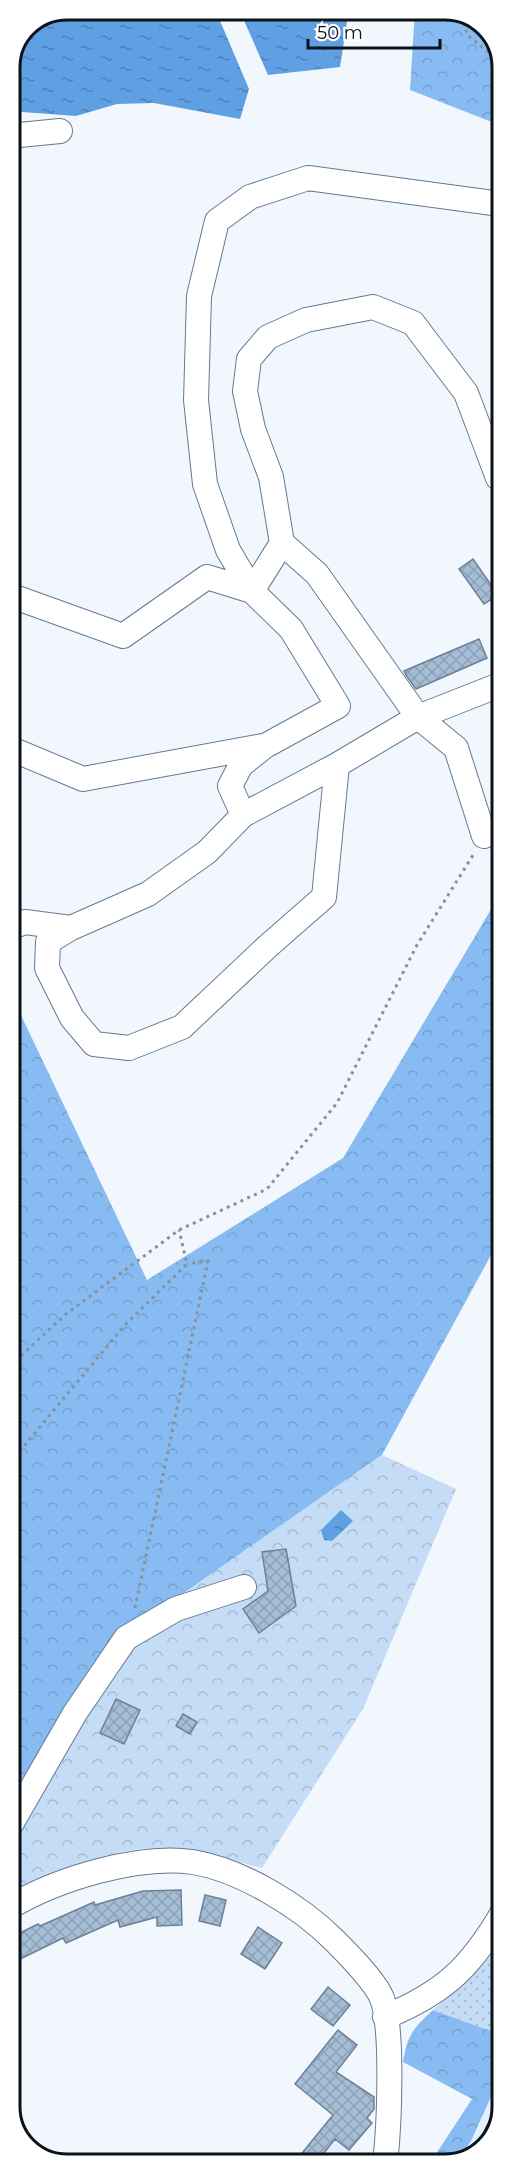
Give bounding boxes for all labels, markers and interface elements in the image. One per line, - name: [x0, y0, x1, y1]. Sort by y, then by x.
- scale bar: [308, 12, 440, 50]
- text: 50 m: [317, 22, 363, 44]

